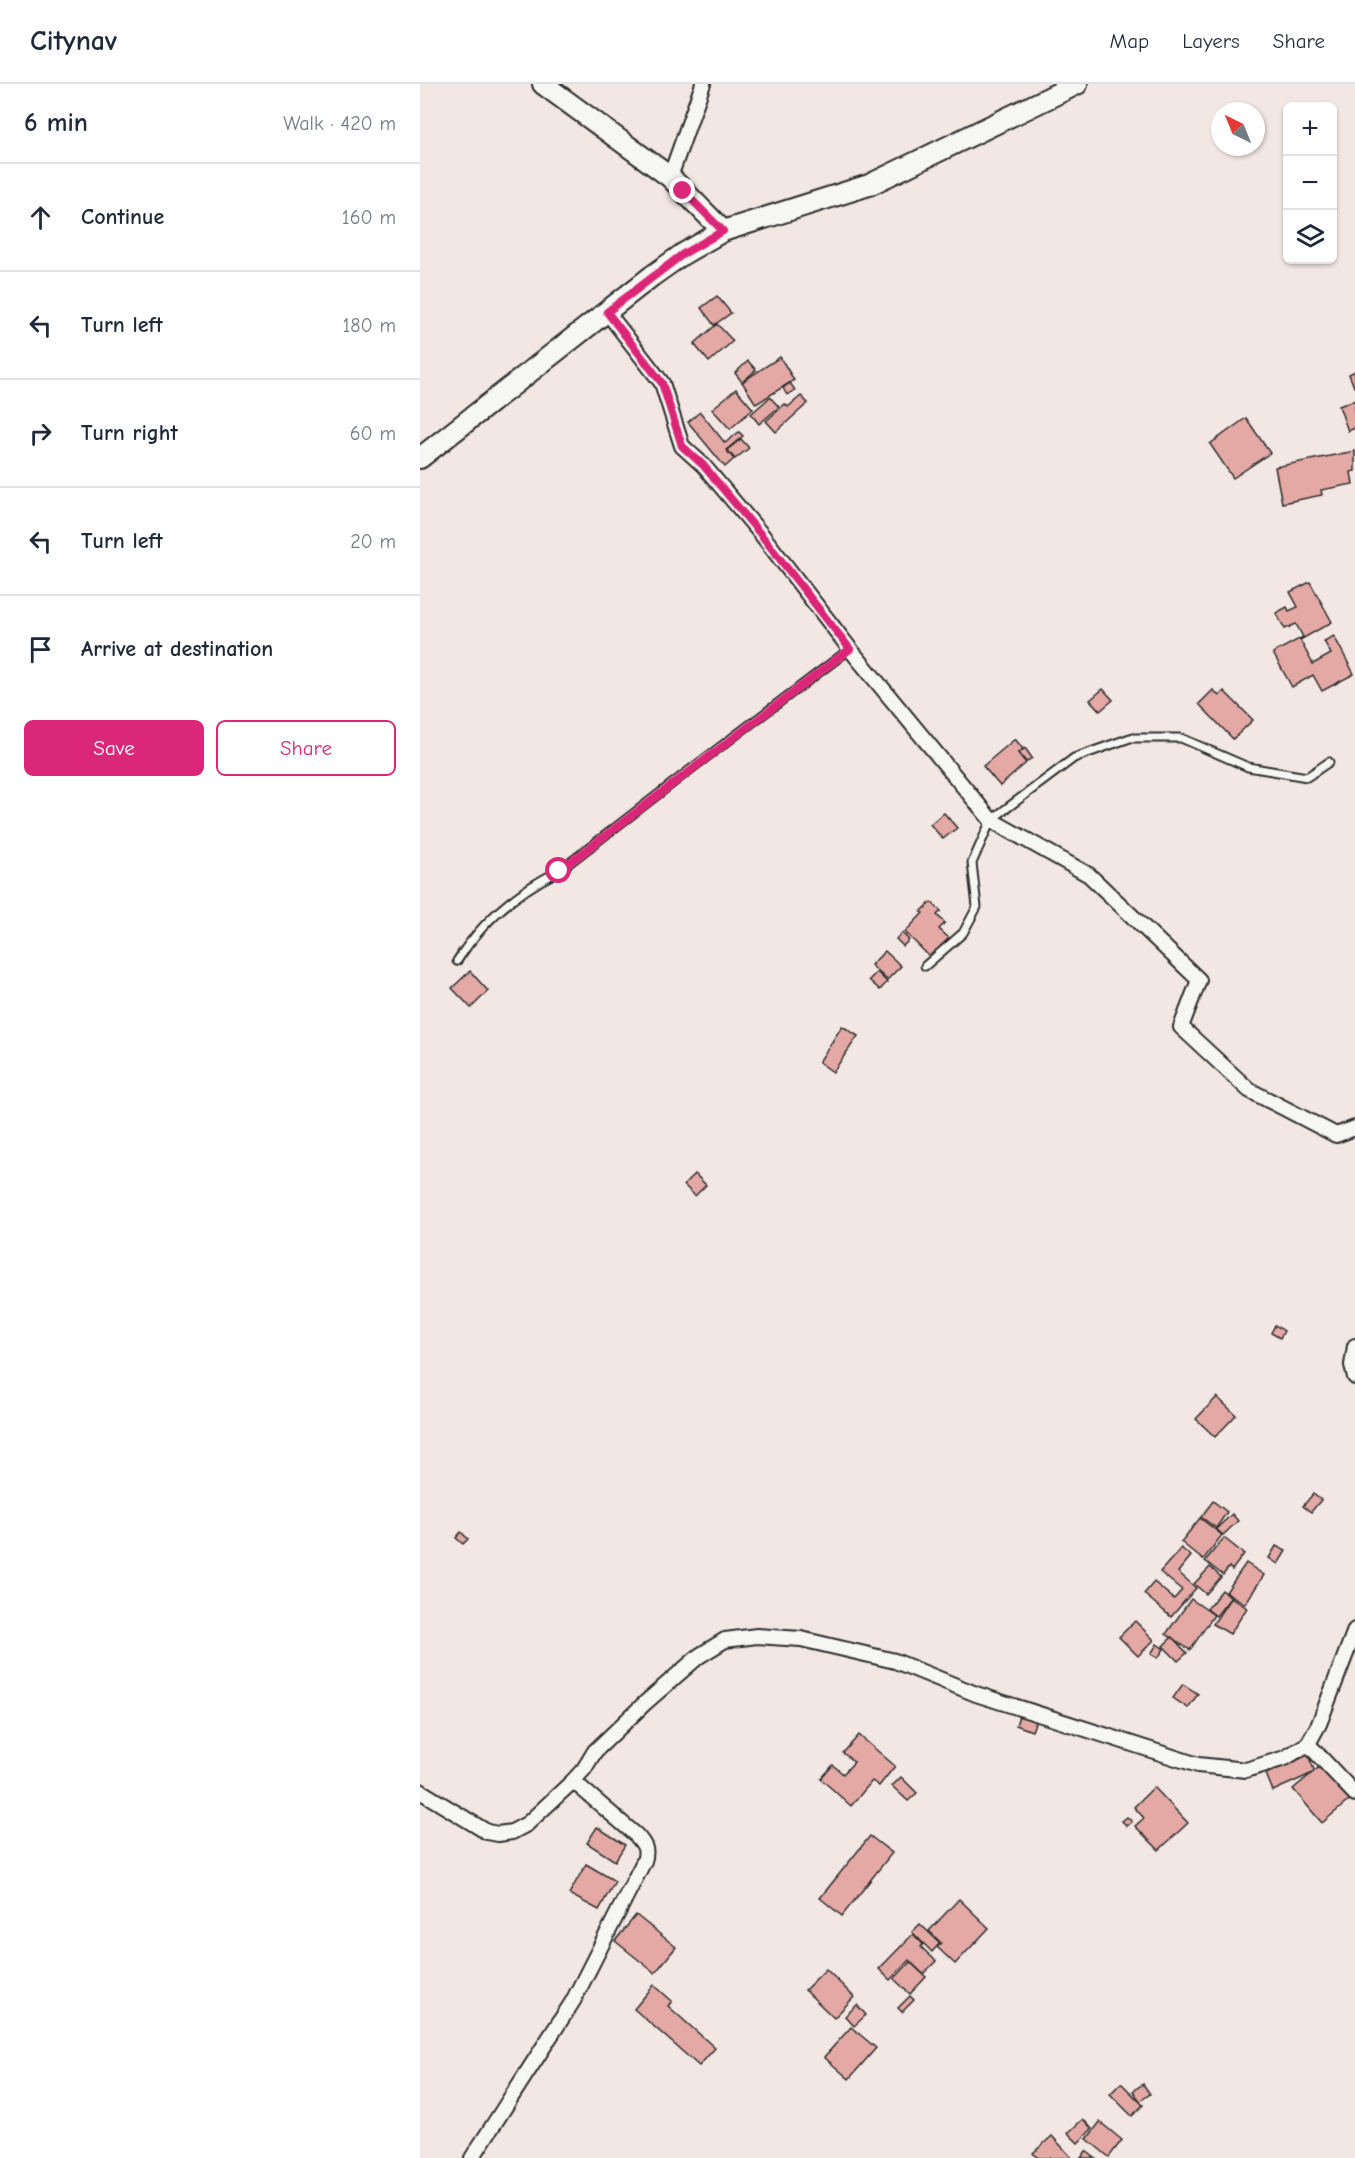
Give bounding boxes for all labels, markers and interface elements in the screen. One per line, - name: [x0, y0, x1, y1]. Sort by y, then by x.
- text: Citynav: [30, 25, 117, 57]
- text: Map: [1110, 29, 1149, 53]
- text: Layers: [1182, 29, 1240, 53]
- text: Share: [1273, 29, 1325, 53]
- north arrow: [1211, 102, 1265, 156]
- map controls: [1283, 102, 1337, 264]
- button: +: [1283, 102, 1337, 156]
- text: 6 min: [24, 108, 88, 138]
- text: Walk · 420 m: [283, 112, 396, 135]
- button: −: [1283, 156, 1337, 210]
- route end: [669, 177, 695, 203]
- icon: ahead: [24, 201, 57, 234]
- text: Continue: [81, 204, 164, 230]
- text: 160 m: [342, 206, 396, 229]
- button: layers: [1283, 210, 1337, 264]
- icon: left: [24, 309, 57, 342]
- text: Turn left: [81, 312, 163, 338]
- text: 180 m: [342, 314, 396, 337]
- icon: right: [24, 417, 57, 450]
- text: Turn right: [81, 420, 178, 446]
- text: 60 m: [350, 422, 396, 445]
- icon: left: [24, 525, 57, 558]
- text: Turn left: [81, 528, 163, 554]
- text: 20 m: [350, 530, 396, 553]
- icon: arrive: [24, 633, 57, 666]
- text: Arrive at destination: [81, 636, 273, 662]
- button: Save: [24, 720, 204, 776]
- button: Share: [216, 720, 396, 776]
- route start: [545, 857, 571, 883]

